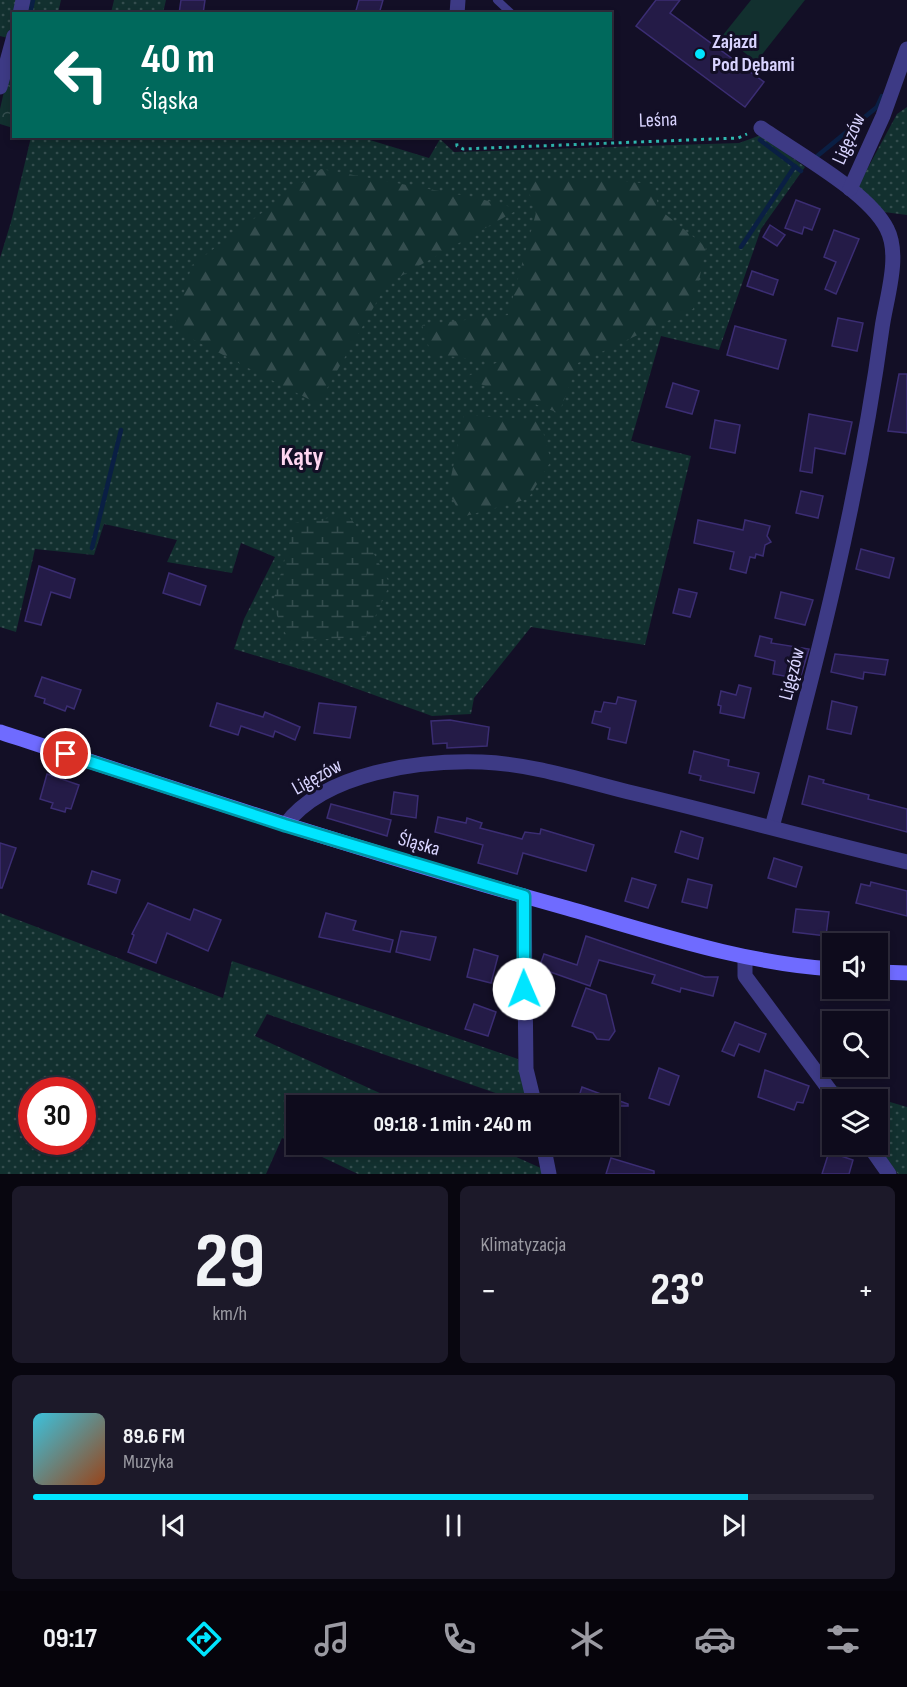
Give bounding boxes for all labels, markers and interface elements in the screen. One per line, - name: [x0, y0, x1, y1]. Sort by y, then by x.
- place label: Zajazd Pod Dębami: [712, 30, 795, 77]
- text: 40 m: [141, 34, 215, 85]
- icon: left: [42, 36, 120, 114]
- marker: Zajazd Pod Dębami: [693, 47, 707, 61]
- text: Śląska: [141, 85, 198, 117]
- street label: Leśna: [638, 107, 678, 133]
- street label: Ligęzów: [827, 110, 871, 168]
- district label: Kąty: [281, 442, 324, 473]
- street label: Ligęzów: [774, 645, 810, 703]
- pin: [40, 728, 91, 779]
- icon: arrive: [49, 737, 82, 770]
- street label: Ligęzów: [288, 754, 346, 800]
- street label: Śląska: [395, 827, 443, 861]
- map controls: [822, 933, 888, 1155]
- button: sound: [822, 933, 888, 999]
- position arrow: [492, 957, 556, 1021]
- button: search: [822, 1011, 888, 1077]
- speed limit sign: 30: [18, 1077, 96, 1155]
- button: layers: [822, 1089, 888, 1155]
- text: 09:18 · 1 min · 240 m: [373, 1111, 532, 1138]
- text: 29: [194, 1216, 265, 1309]
- text: Klimatyzacja: [481, 1233, 566, 1257]
- text: 23°: [650, 1263, 704, 1318]
- text: −: [481, 1271, 497, 1311]
- text: +: [858, 1271, 874, 1311]
- text: km/h: [212, 1302, 247, 1326]
- text: 89.6 FM: [123, 1423, 185, 1450]
- text: Muzyka: [123, 1450, 174, 1474]
- icon: previous: [157, 1509, 190, 1542]
- icon: pause: [437, 1509, 470, 1542]
- icon: next: [717, 1509, 750, 1542]
- icon: directions: [183, 1618, 225, 1660]
- icon: music: [311, 1618, 353, 1660]
- icon: phone: [438, 1618, 480, 1660]
- icon: climate: [566, 1618, 608, 1660]
- icon: car: [694, 1618, 736, 1660]
- icon: filters: [822, 1618, 864, 1660]
- text: 09:17: [43, 1623, 97, 1655]

